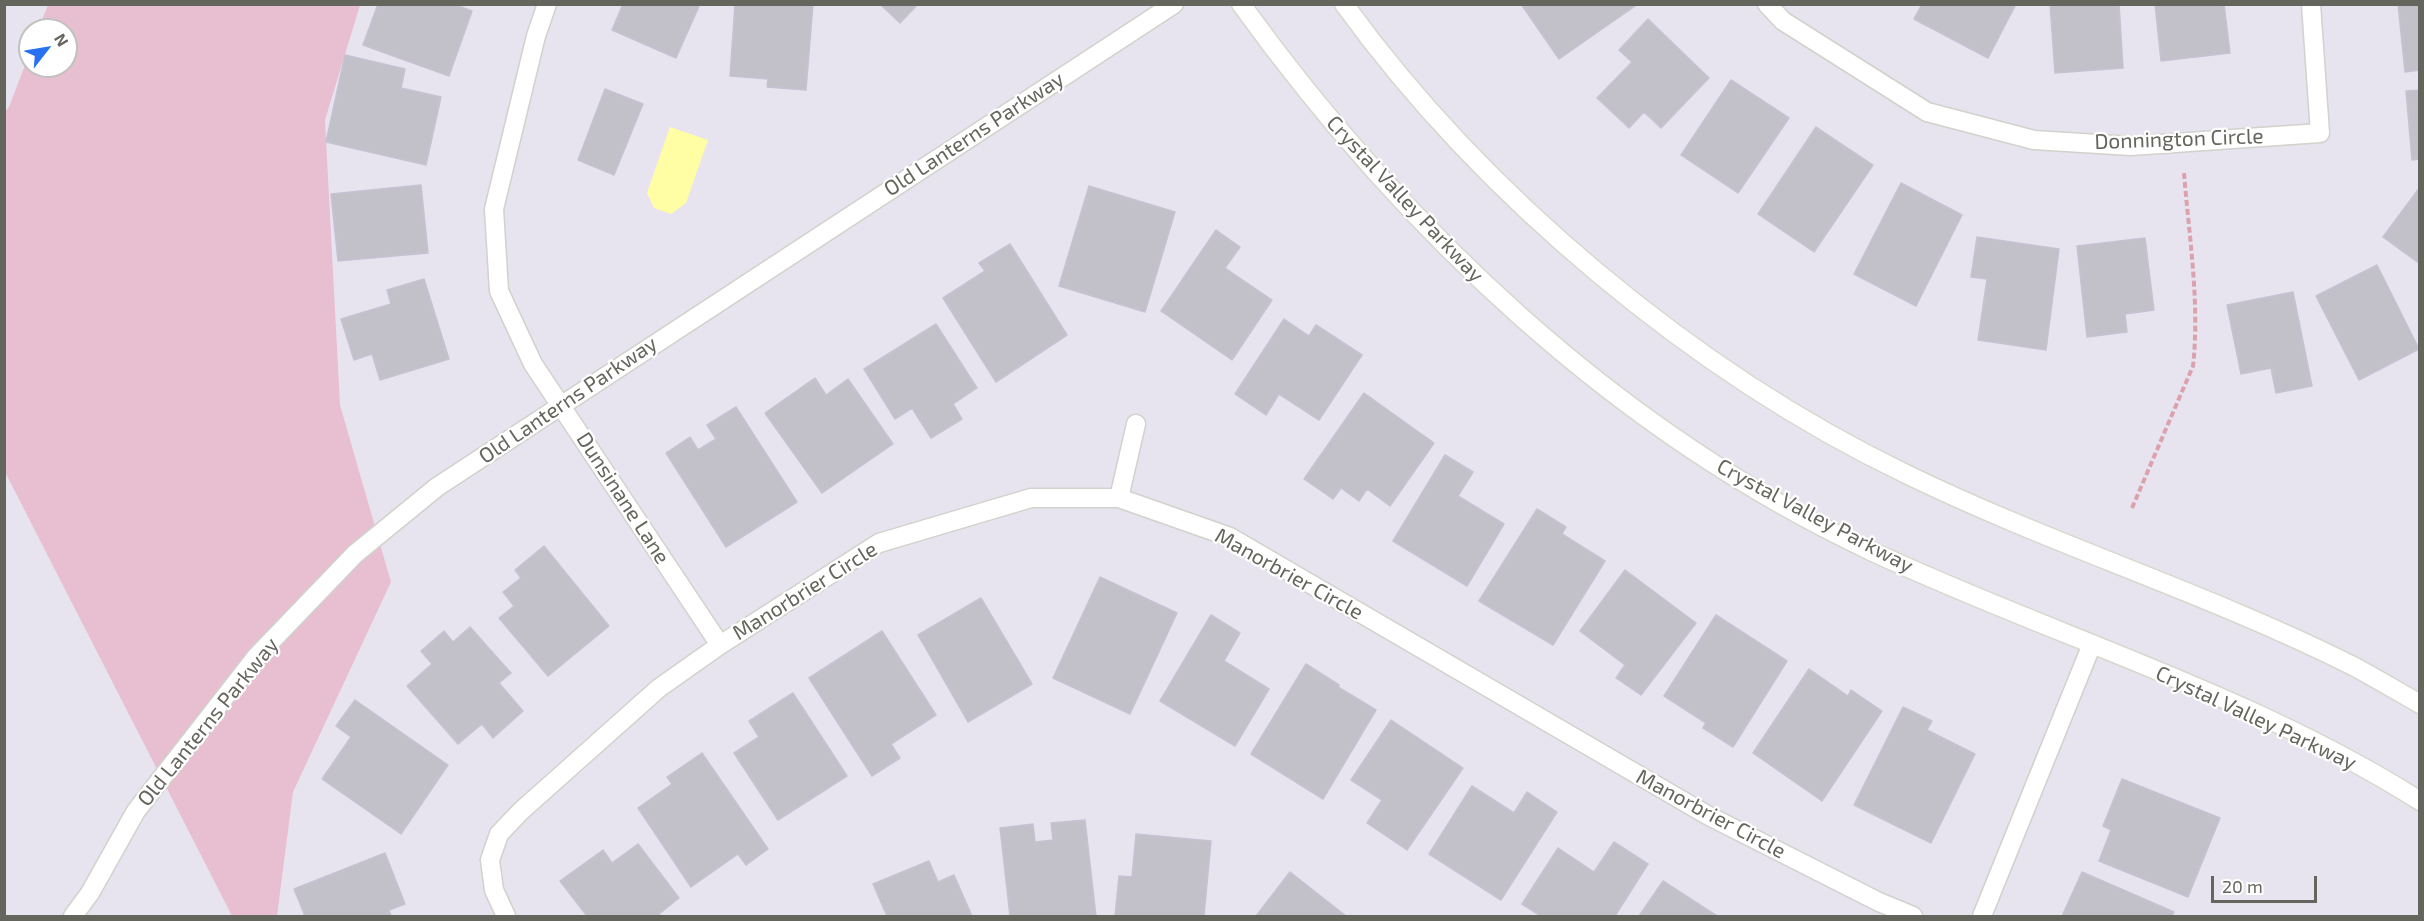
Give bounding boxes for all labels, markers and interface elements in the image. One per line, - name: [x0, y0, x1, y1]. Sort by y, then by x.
- north arrow: [18, 18, 78, 78]
- text: N: [51, 30, 73, 49]
- street label: Old Lanterns Parkway: [879, 66, 1069, 202]
- street label: Crystal Valley Parkway: [1321, 110, 1489, 288]
- street label: Donnington Circle: [2094, 123, 2264, 155]
- street label: Old Lanterns Parkway: [474, 331, 662, 469]
- street label: Dunsinane Lane: [571, 428, 675, 568]
- street label: Crystal Valley Parkway: [1713, 454, 1917, 578]
- street label: Manorbrier Circle: [1210, 523, 1368, 625]
- street label: Manorbrier Circle: [728, 536, 882, 646]
- street label: Old Lanterns Parkway: [132, 633, 284, 811]
- street label: Crystal Valley Parkway: [2152, 660, 2360, 776]
- street label: Manorbrier Circle: [1632, 764, 1790, 864]
- scale bar: [2214, 864, 2320, 902]
- text: 20 m: [2222, 875, 2263, 897]

